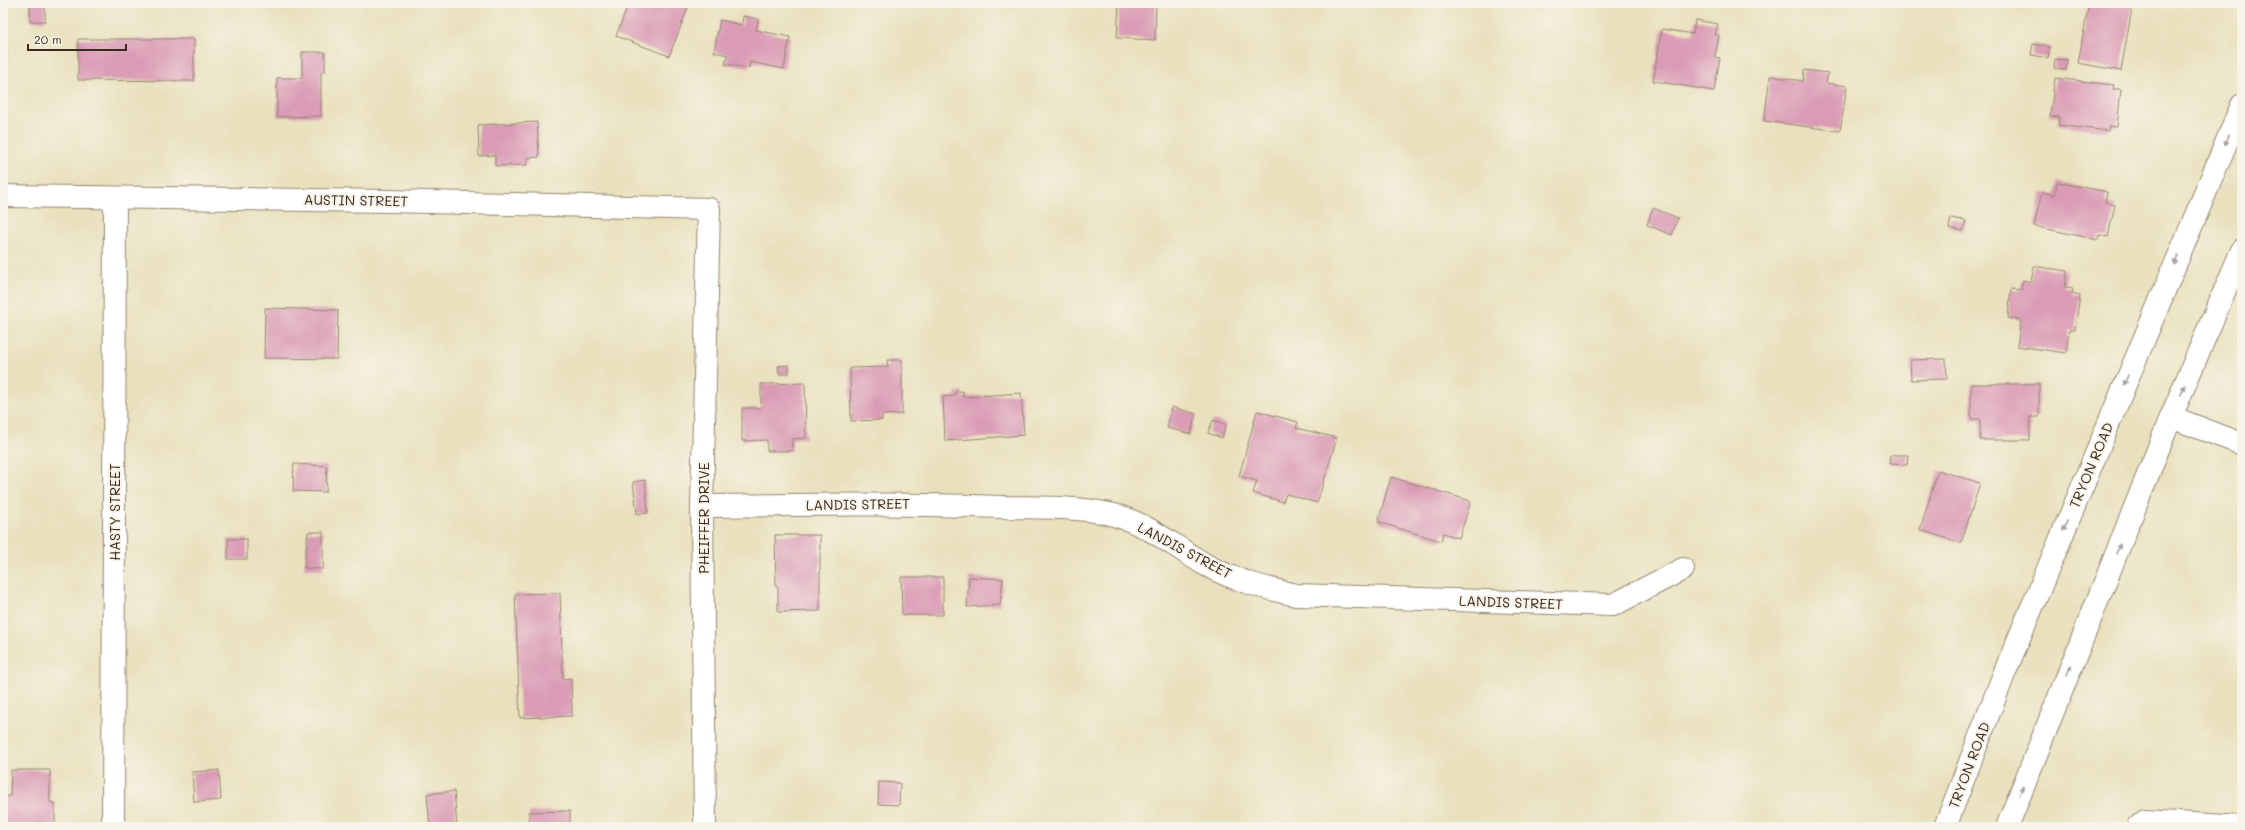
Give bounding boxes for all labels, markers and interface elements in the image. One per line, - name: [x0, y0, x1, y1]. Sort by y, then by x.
- scale bar: [28, 26, 126, 52]
- text: 20 m: [34, 31, 62, 47]
- one-way arrow: [2223, 135, 2229, 147]
- street label: AUSTIN STREET: [304, 190, 408, 210]
- one-way arrow: [2172, 254, 2179, 266]
- one-way arrow: [2123, 375, 2129, 387]
- one-way arrow: [2180, 385, 2186, 396]
- street label: TRYON ROAD: [2064, 419, 2118, 511]
- street label: PHEIFFER DRIVE: [694, 462, 713, 574]
- street label: HASTY STREET: [105, 463, 124, 561]
- street label: LANDIS STREET: [806, 494, 910, 514]
- street label: LANDIS STREET: [1135, 517, 1236, 583]
- one-way arrow: [2062, 521, 2068, 533]
- one-way arrow: [2115, 544, 2121, 555]
- street label: LANDIS STREET: [1459, 591, 1563, 613]
- one-way arrow: [2066, 663, 2072, 675]
- street label: TRYON ROAD: [1944, 719, 1994, 811]
- one-way arrow: [2018, 784, 2024, 796]

